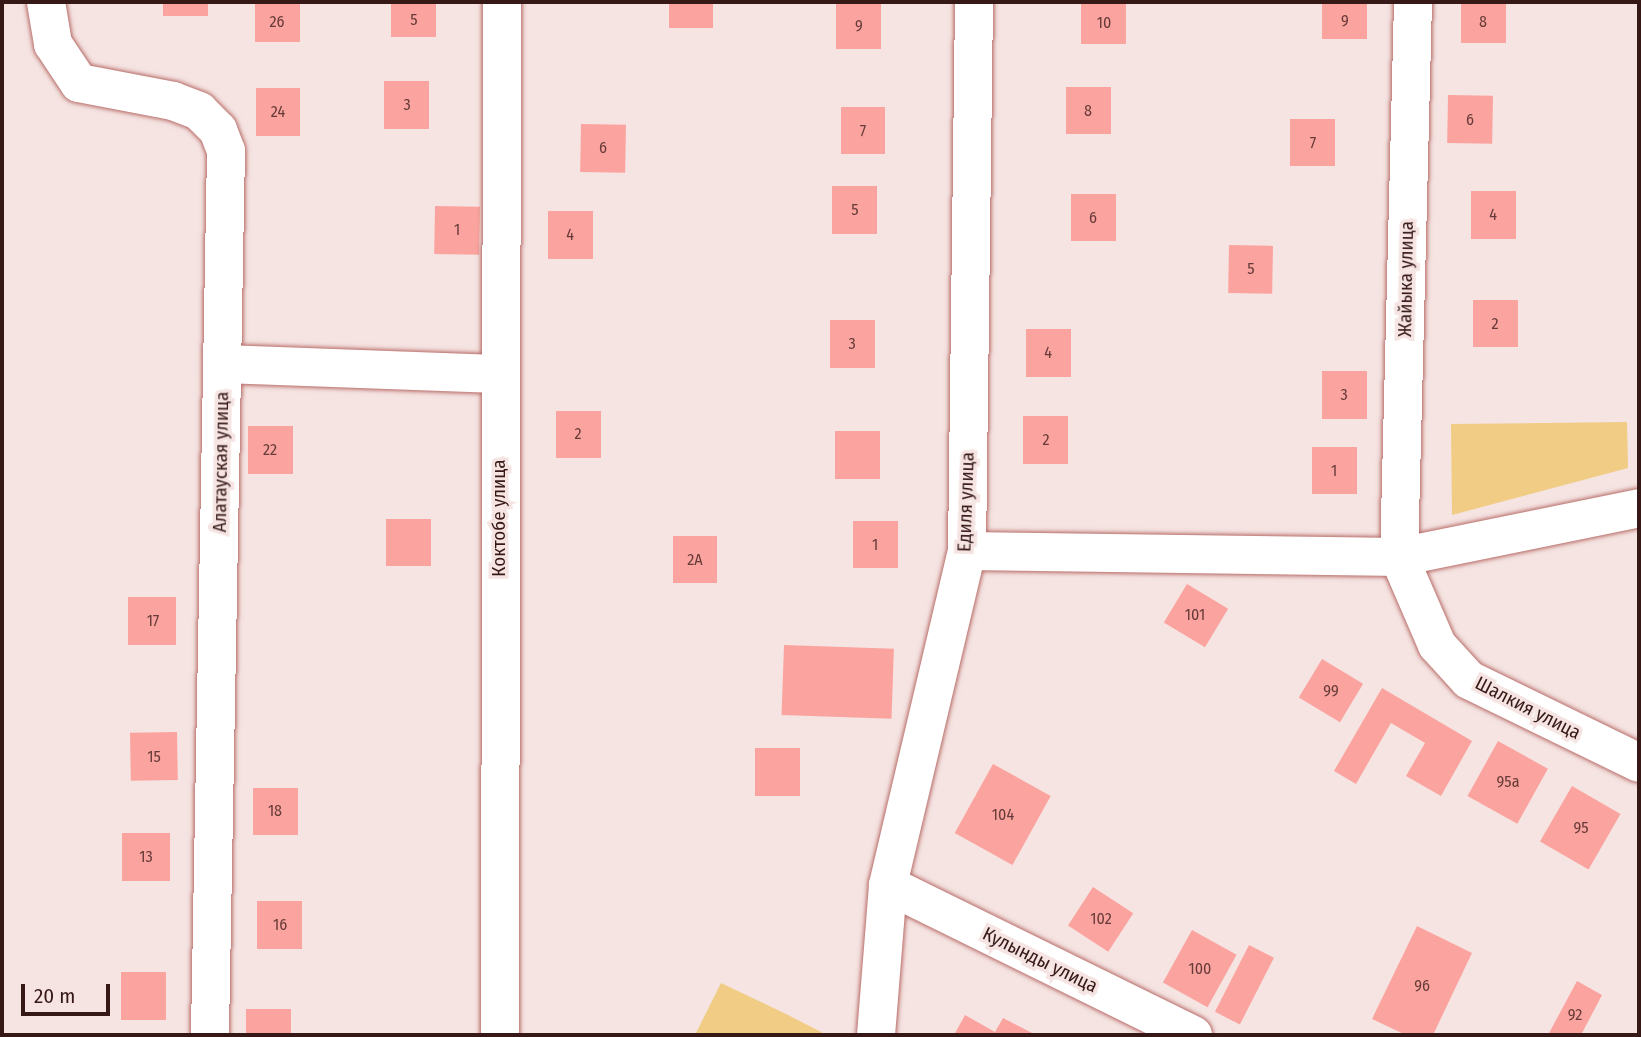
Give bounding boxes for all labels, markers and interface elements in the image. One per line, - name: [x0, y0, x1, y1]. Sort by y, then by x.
- house number: 5: [410, 10, 418, 30]
- house number: 9: [1341, 11, 1349, 31]
- house number: 26: [270, 12, 284, 32]
- house number: 8: [1479, 12, 1487, 32]
- house number: 10: [1097, 13, 1111, 33]
- house number: 9: [855, 16, 863, 36]
- house number: 3: [403, 95, 411, 115]
- house number: 8: [1084, 101, 1092, 121]
- house number: 24: [271, 102, 285, 122]
- house number: 6: [1466, 110, 1474, 130]
- house number: 7: [860, 121, 866, 141]
- house number: 7: [1310, 133, 1316, 153]
- house number: 6: [599, 138, 607, 158]
- house number: 5: [851, 200, 859, 220]
- house number: 4: [1489, 205, 1497, 225]
- house number: 6: [1089, 208, 1097, 228]
- house number: 1: [454, 220, 460, 240]
- street label: Жайыка улица: [1394, 221, 1418, 337]
- house number: 4: [566, 225, 574, 245]
- house number: 5: [1247, 259, 1255, 279]
- house number: 2: [1491, 314, 1499, 334]
- house number: 3: [848, 334, 856, 354]
- house number: 4: [1044, 343, 1052, 363]
- house number: 3: [1340, 385, 1348, 405]
- street label: Алатауская улица: [208, 391, 234, 533]
- house number: 2: [574, 424, 582, 444]
- house number: 2: [1042, 430, 1050, 450]
- house number: 22: [263, 440, 277, 460]
- street label: Едиля улица: [953, 452, 979, 552]
- street label: Коктобе улица: [488, 459, 510, 577]
- house number: 1: [1331, 461, 1337, 481]
- house number: 1: [872, 535, 878, 555]
- house number: 2А: [687, 550, 703, 570]
- house number: 101: [1185, 605, 1205, 625]
- house number: 17: [147, 611, 159, 631]
- street label: Шалкия улица: [1471, 672, 1585, 744]
- house number: 99: [1323, 681, 1339, 701]
- house number: 15: [147, 747, 161, 767]
- house number: 95а: [1497, 772, 1519, 792]
- house number: 18: [268, 801, 282, 821]
- house number: 104: [992, 805, 1014, 825]
- house number: 95: [1573, 818, 1589, 838]
- house number: 13: [139, 847, 153, 867]
- house number: 102: [1090, 909, 1112, 929]
- house number: 16: [273, 915, 287, 935]
- street label: Кулынды улица: [979, 922, 1101, 998]
- house number: 100: [1189, 959, 1211, 979]
- scale bar: [24, 970, 114, 1014]
- house number: 96: [1414, 976, 1430, 996]
- text: 20 m: [34, 983, 75, 1009]
- house number: 92: [1568, 1005, 1582, 1025]

